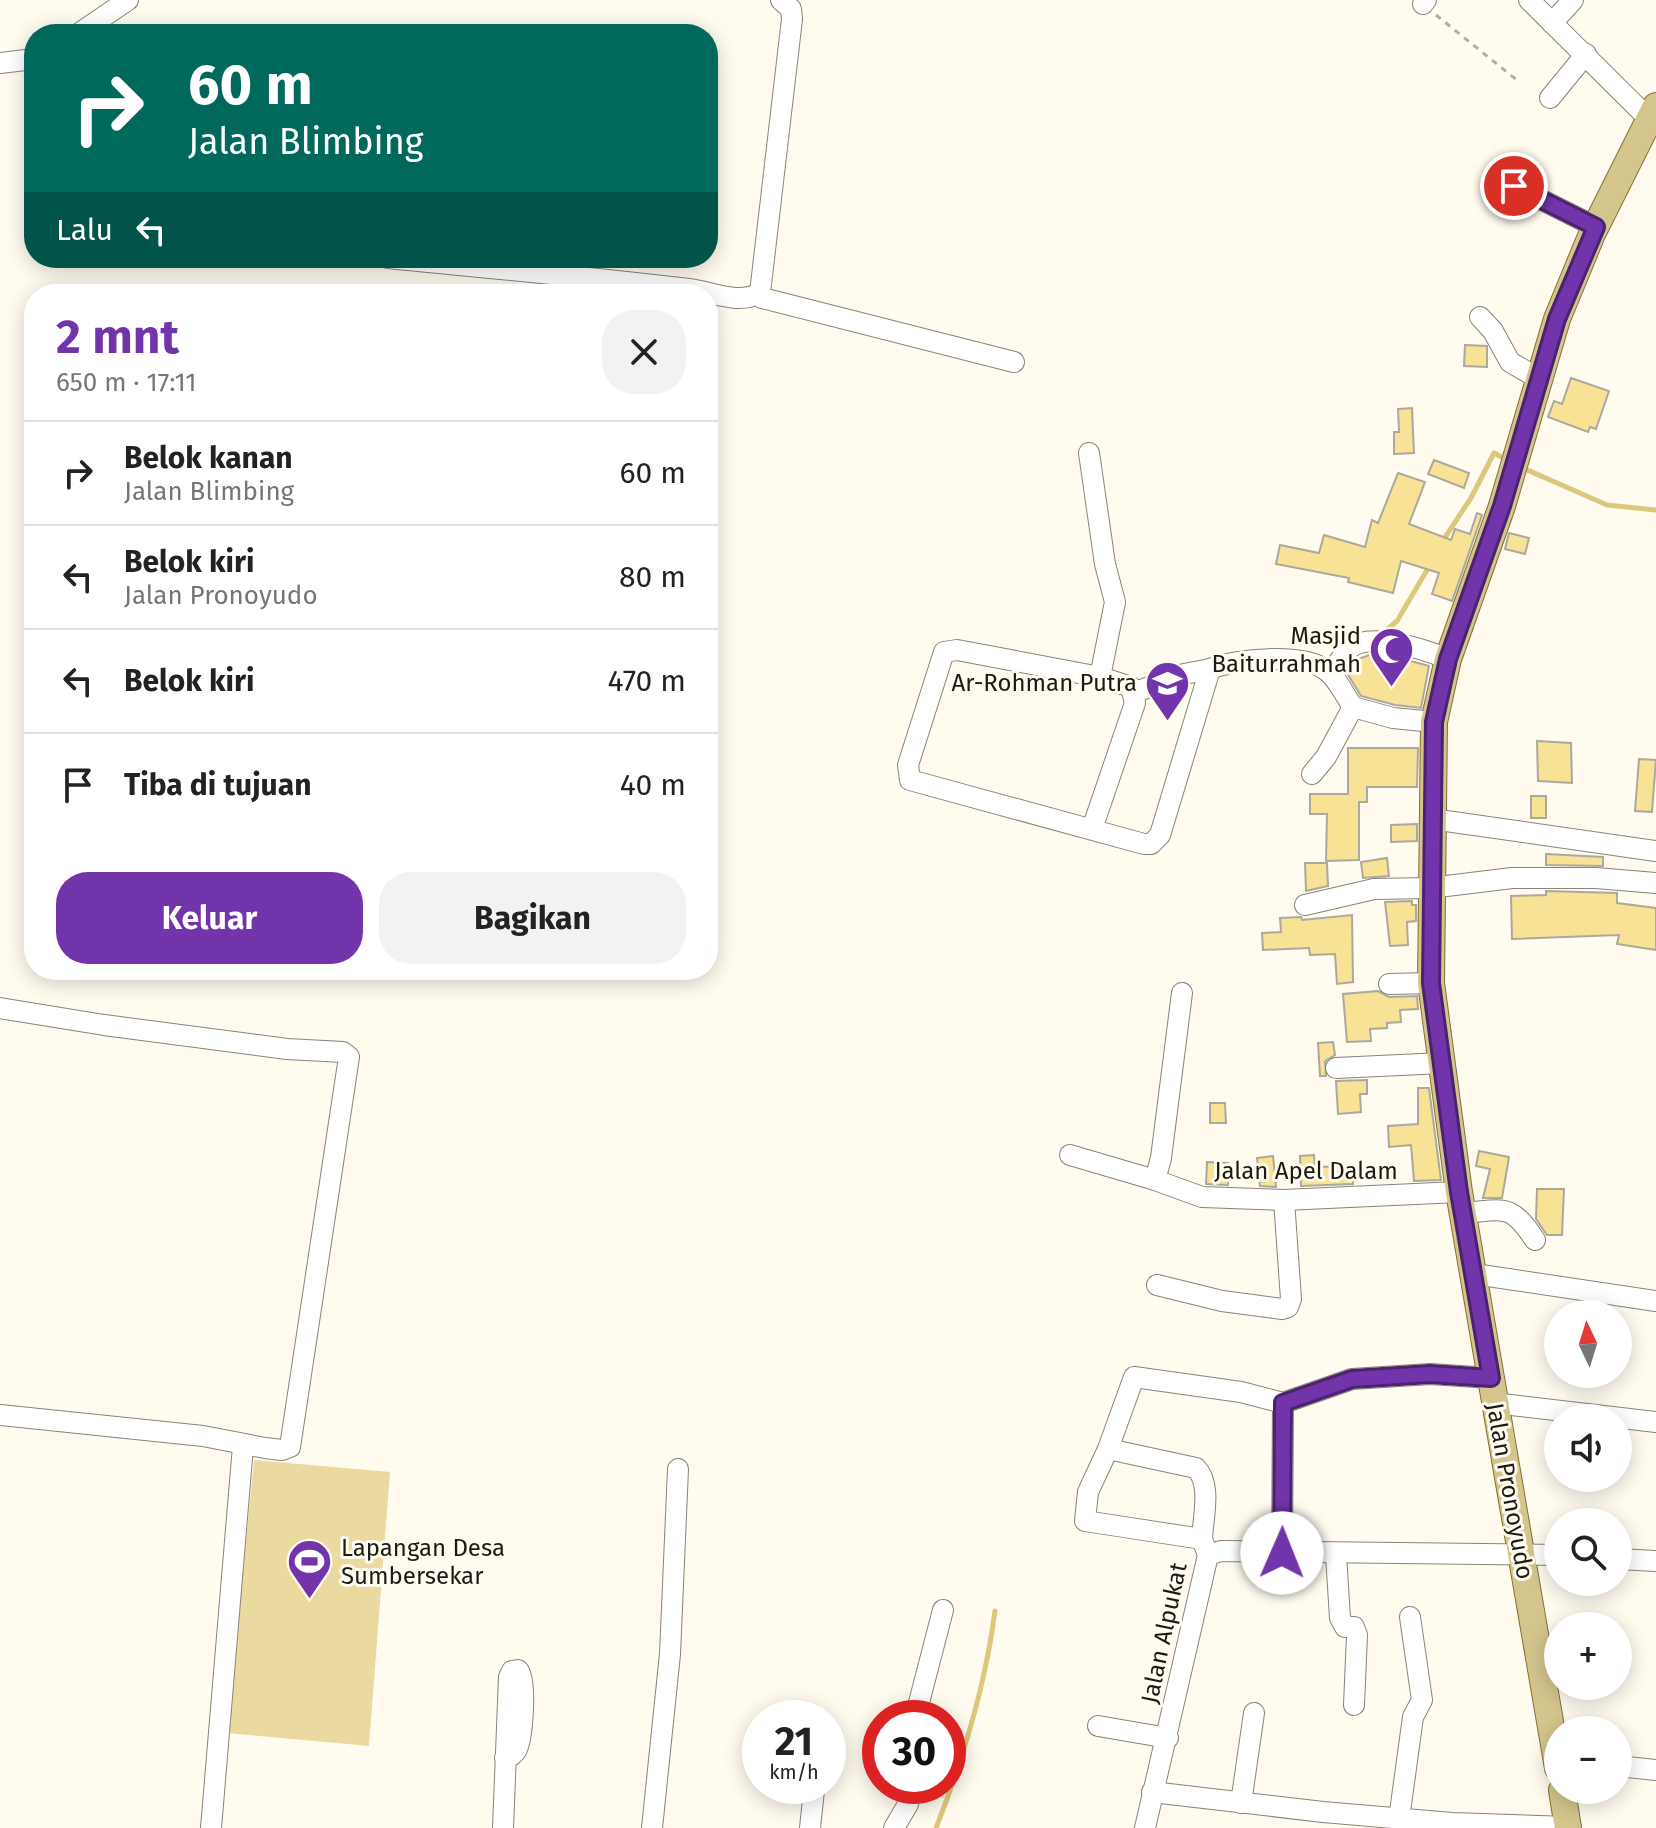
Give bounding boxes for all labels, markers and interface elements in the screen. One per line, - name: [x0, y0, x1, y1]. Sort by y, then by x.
- text: 60 m: [188, 52, 313, 119]
- icon: right: [56, 56, 160, 160]
- text: Jalan Blimbing: [188, 120, 424, 164]
- pin: [1480, 152, 1548, 220]
- icon: arrive: [1492, 164, 1536, 208]
- icon: left: [129, 208, 173, 252]
- text: Lalu: [56, 212, 113, 248]
- text: 2 mnt: [56, 308, 179, 366]
- button: close: [602, 310, 686, 394]
- text: 650 m · 17:11: [56, 367, 197, 398]
- text: Belok kanan: [124, 440, 293, 476]
- icon: right: [56, 451, 100, 495]
- text: 60 m: [620, 455, 686, 491]
- text: Jalan Blimbing: [124, 476, 294, 507]
- text: Belok kiri: [124, 544, 255, 580]
- icon: left: [56, 555, 100, 599]
- text: 80 m: [619, 559, 686, 595]
- text: Jalan Pronoyudo: [124, 580, 318, 611]
- place label: Masjid Baiturrahmah: [1211, 622, 1361, 678]
- mosque icon: Masjid Baiturrahmah: [1368, 626, 1416, 689]
- icon: left: [56, 659, 100, 703]
- school or university icon: Ar-Rohman Putra: [1144, 659, 1192, 722]
- text: Belok kiri: [124, 663, 255, 699]
- text: 470 m: [607, 663, 686, 699]
- place label: Ar-Rohman Putra: [951, 669, 1137, 697]
- icon: arrive: [56, 763, 100, 807]
- text: Tiba di tujuan: [124, 767, 311, 803]
- text: 40 m: [620, 767, 686, 803]
- button: Keluar: [56, 872, 363, 964]
- button: Bagikan: [379, 872, 686, 964]
- street label: Jalan Apel Dalam: [1214, 1157, 1398, 1185]
- north arrow: [1544, 1300, 1632, 1388]
- map controls: [1544, 1300, 1632, 1804]
- street label: Jalan Pronoyudo: [1481, 1401, 1539, 1581]
- button: sound: [1544, 1404, 1632, 1492]
- button: search: [1544, 1508, 1632, 1596]
- position arrow: [1240, 1511, 1324, 1595]
- place label: Lapangan Desa Sumbersekar: [341, 1534, 505, 1590]
- sports icon: Lapangan Desa Sumbersekar: [286, 1538, 334, 1601]
- street label: Jalan Alpukat: [1135, 1560, 1193, 1706]
- button: +: [1544, 1612, 1632, 1700]
- speed limit sign: 30: [862, 1700, 966, 1804]
- button: −: [1544, 1716, 1632, 1804]
- text: 21: [775, 1718, 813, 1766]
- text: km/h: [769, 1760, 819, 1784]

